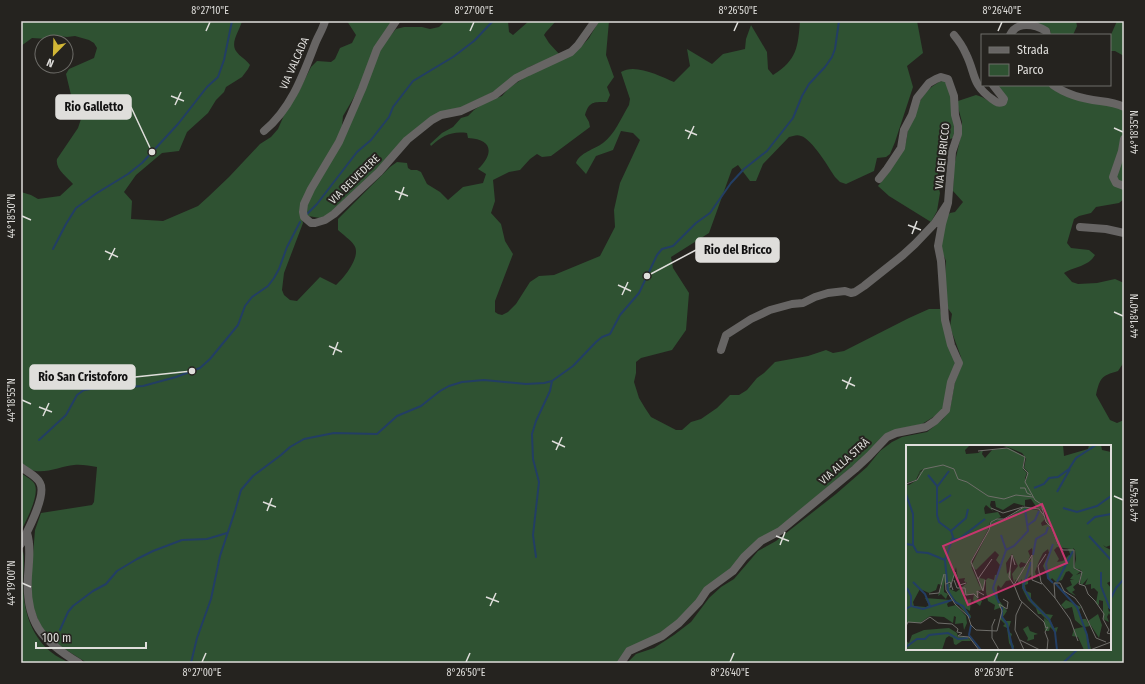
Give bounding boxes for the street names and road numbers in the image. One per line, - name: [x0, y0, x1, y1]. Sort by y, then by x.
- street label: VIA VALCADA: [277, 35, 312, 91]
- street label: VIA DEI BRICCO: [933, 122, 952, 190]
- street label: VIA BELVEDERE: [326, 152, 382, 207]
- street label: VIA ALLA STRÀ: [816, 435, 872, 487]

